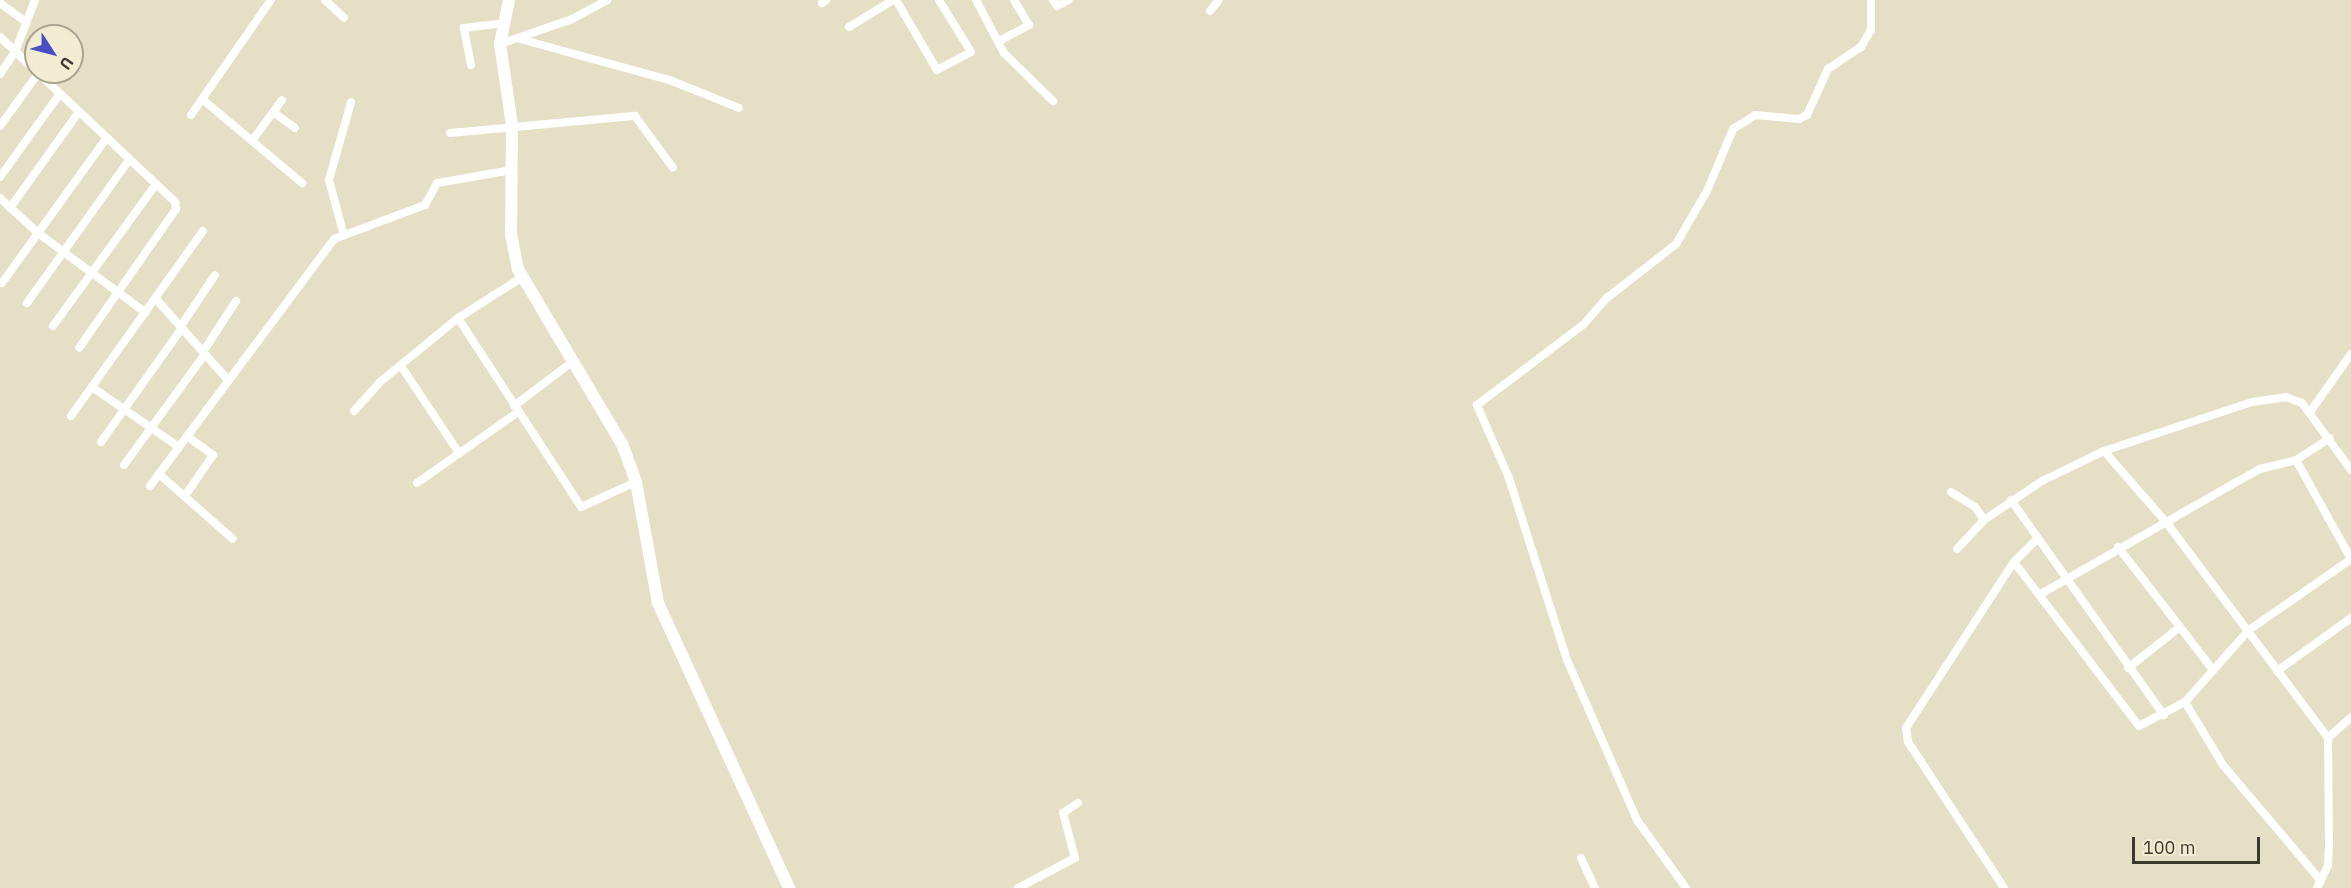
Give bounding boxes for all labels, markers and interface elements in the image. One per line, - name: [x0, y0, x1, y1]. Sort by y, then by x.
- north arrow: [24, 24, 84, 84]
- text: U: [56, 53, 78, 74]
- scale bar: [2135, 825, 2262, 863]
- text: 100 m: [2143, 836, 2195, 859]

